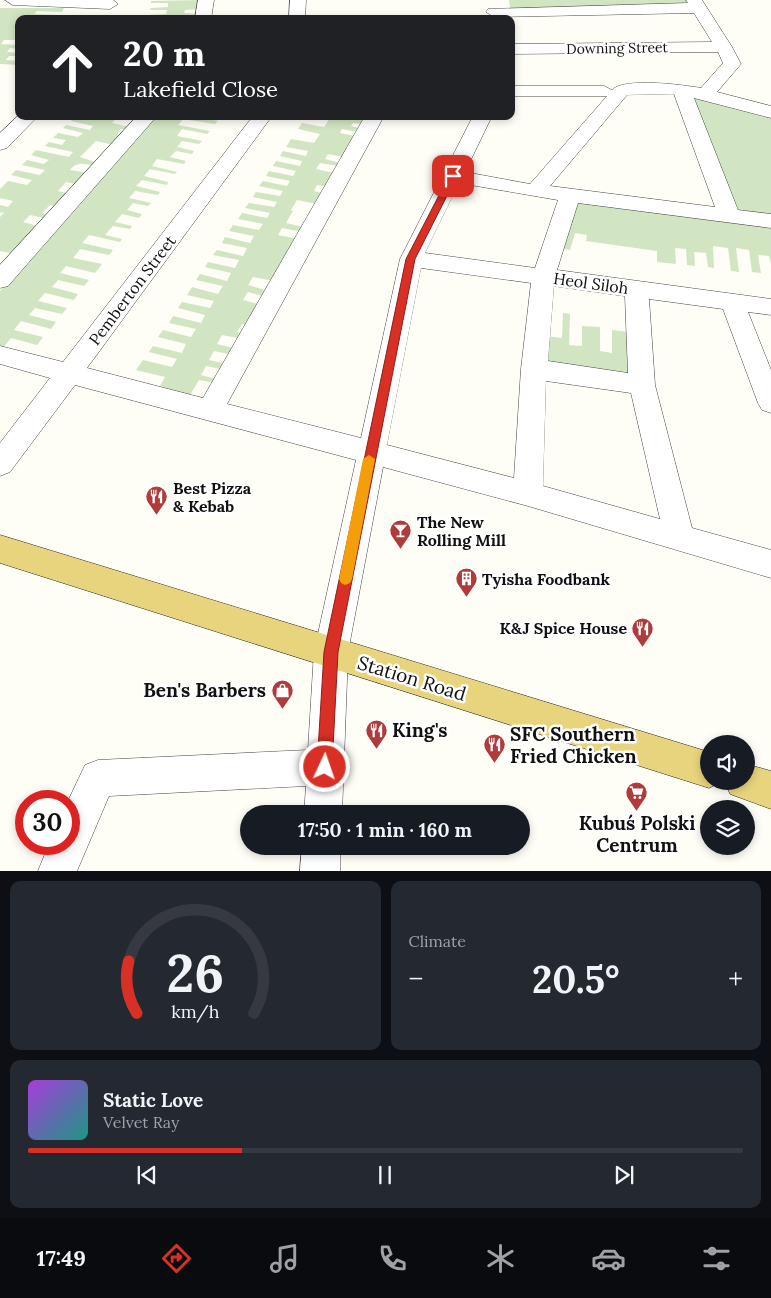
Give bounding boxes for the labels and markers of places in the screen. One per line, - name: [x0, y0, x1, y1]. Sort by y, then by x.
- pin: [432, 155, 474, 197]
- place label: Best Pizza & Kebab: [173, 478, 252, 516]
- restaurant icon: Best Pizza & Kebab: [145, 485, 169, 516]
- place label: The New Rolling Mill: [417, 512, 506, 550]
- bar icon: The New Rolling Mill: [389, 519, 413, 550]
- building icon: Tyisha Foodbank: [454, 567, 478, 598]
- place label: Tyisha Foodbank: [482, 569, 611, 589]
- restaurant icon: K&J Spice House: [631, 616, 655, 647]
- place label: K&J Spice House: [500, 618, 627, 638]
- place label: Ben's Barbers: [143, 678, 266, 702]
- shop icon: Ben's Barbers: [270, 678, 294, 709]
- restaurant icon: King's: [364, 718, 388, 749]
- place label: King's: [392, 718, 447, 742]
- place label: SFC Southern Fried Chicken: [510, 722, 637, 768]
- restaurant icon: SFC Southern Fried Chicken: [482, 733, 506, 764]
- supermarket icon: Kubuś Polski Centrum: [625, 780, 649, 811]
- place label: Kubuś Polski Centrum: [579, 811, 695, 857]

